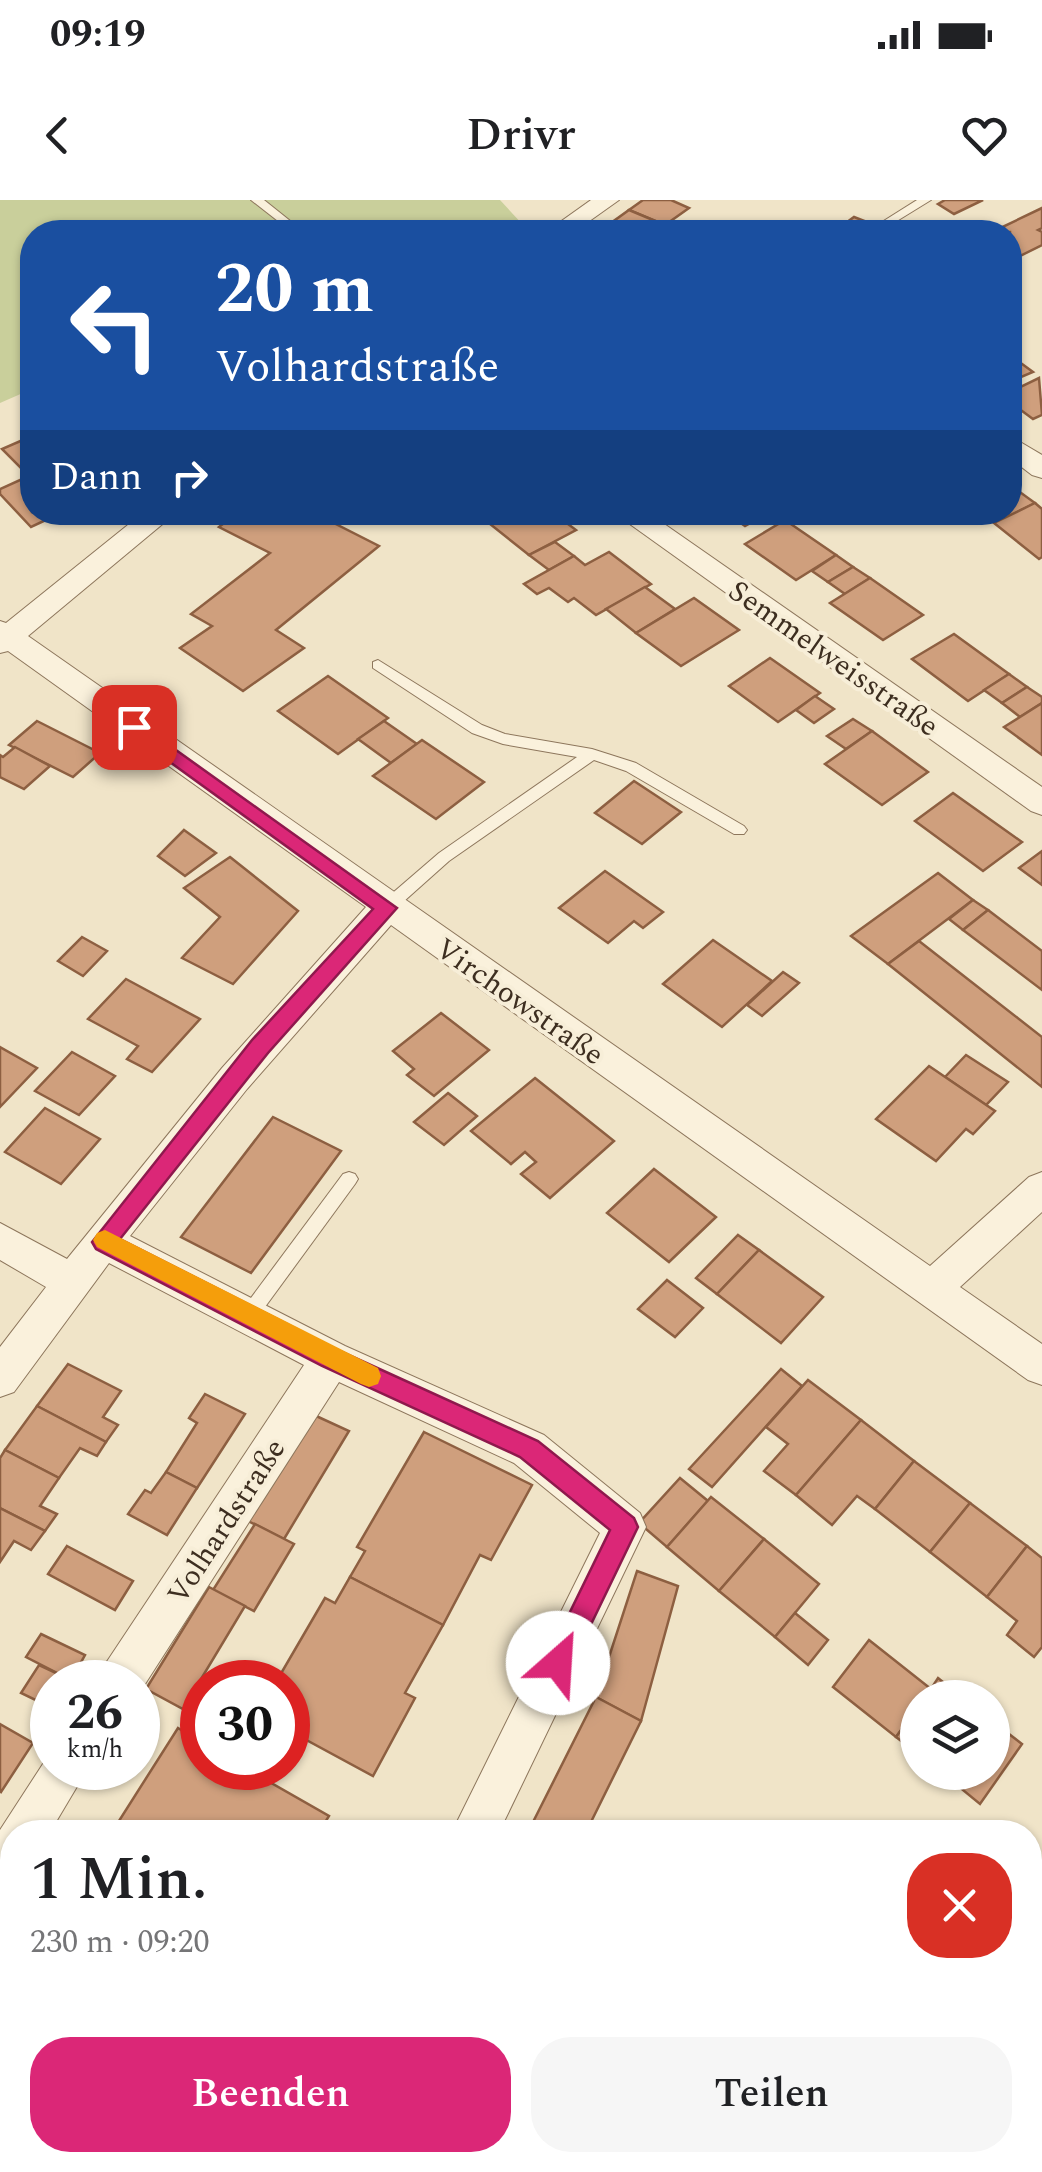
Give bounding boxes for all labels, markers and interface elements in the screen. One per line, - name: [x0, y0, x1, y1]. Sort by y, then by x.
- text: 09:19: [50, 6, 145, 64]
- text: Drivr: [466, 101, 576, 170]
- icon: back: [30, 108, 85, 163]
- icon: heart: [957, 108, 1012, 163]
- text: 20 m: [215, 237, 374, 343]
- icon: left: [50, 260, 180, 390]
- text: Volhardstraße: [215, 333, 499, 402]
- text: Dann: [50, 449, 142, 507]
- icon: right: [162, 450, 217, 505]
- street label: Semmelweisstraße: [719, 569, 948, 749]
- pin: [92, 685, 177, 770]
- icon: arrive: [107, 700, 162, 755]
- street label: Virchowstraße: [425, 926, 613, 1077]
- street label: Volhardstraße: [156, 1430, 298, 1614]
- position arrow: [506, 1611, 610, 1715]
- speed limit sign: 30: [180, 1660, 310, 1790]
- text: 26: [67, 1675, 123, 1751]
- map controls: [900, 1680, 1010, 1790]
- button: layers: [900, 1680, 1010, 1790]
- text: km/h: [67, 1731, 123, 1769]
- text: 1 Min.: [30, 1834, 207, 1926]
- button: close: [907, 1853, 1012, 1958]
- text: 230 m · 09:20: [30, 1918, 210, 1967]
- button: Beenden: [30, 2037, 511, 2152]
- button: Teilen: [531, 2037, 1012, 2152]

